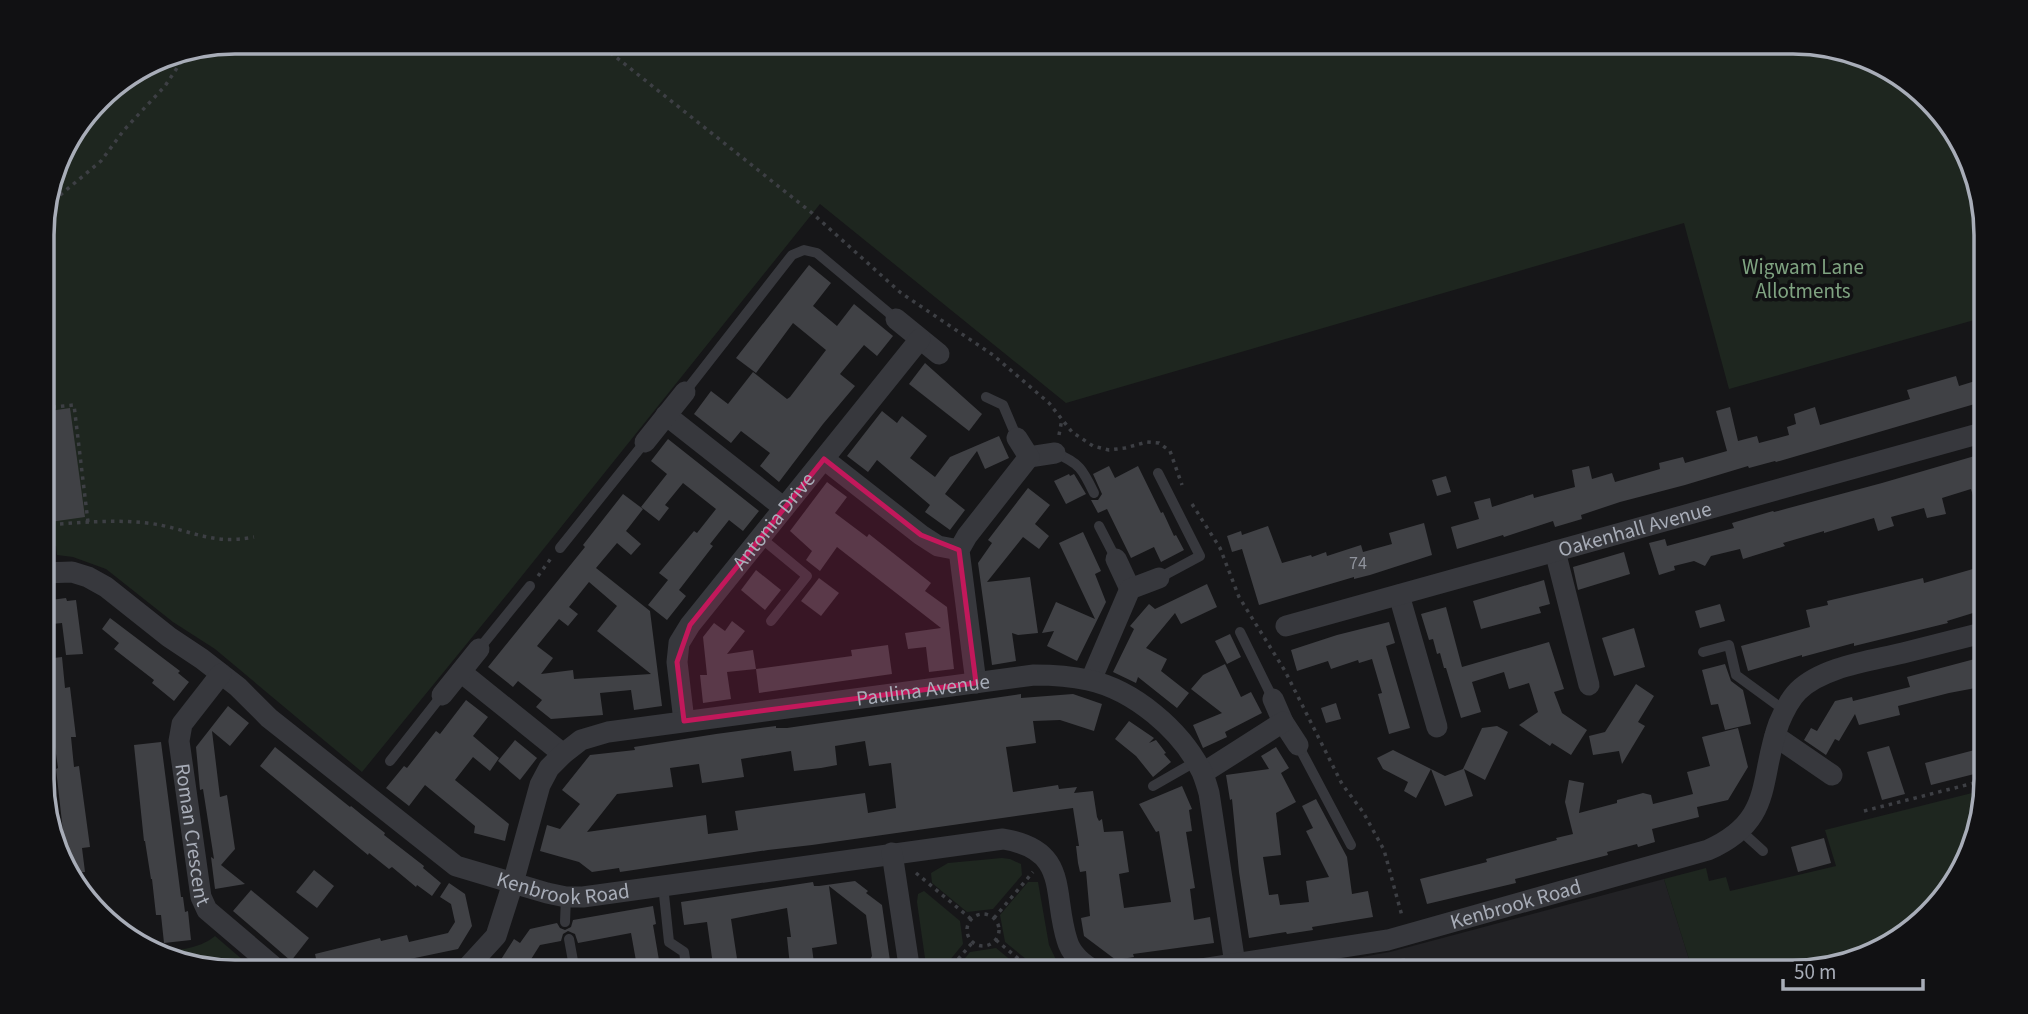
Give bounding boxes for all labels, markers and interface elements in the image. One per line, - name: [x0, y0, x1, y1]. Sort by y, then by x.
- park label: Wigwam Lane Allotments: [1742, 252, 1864, 306]
- street label: Antonia Drive: [725, 466, 822, 576]
- street label: Oakenhall Avenue: [1555, 494, 1715, 565]
- house number: 74: [1349, 551, 1367, 576]
- street label: Paulina Avenue: [854, 666, 992, 714]
- street label: Roman Crescent: [167, 761, 218, 911]
- street label: Kenbrook Road: [493, 864, 631, 913]
- street label: Kenbrook Road: [1446, 871, 1585, 937]
- scale bar: [1783, 948, 1923, 992]
- text: 50 m: [1794, 957, 1836, 987]

